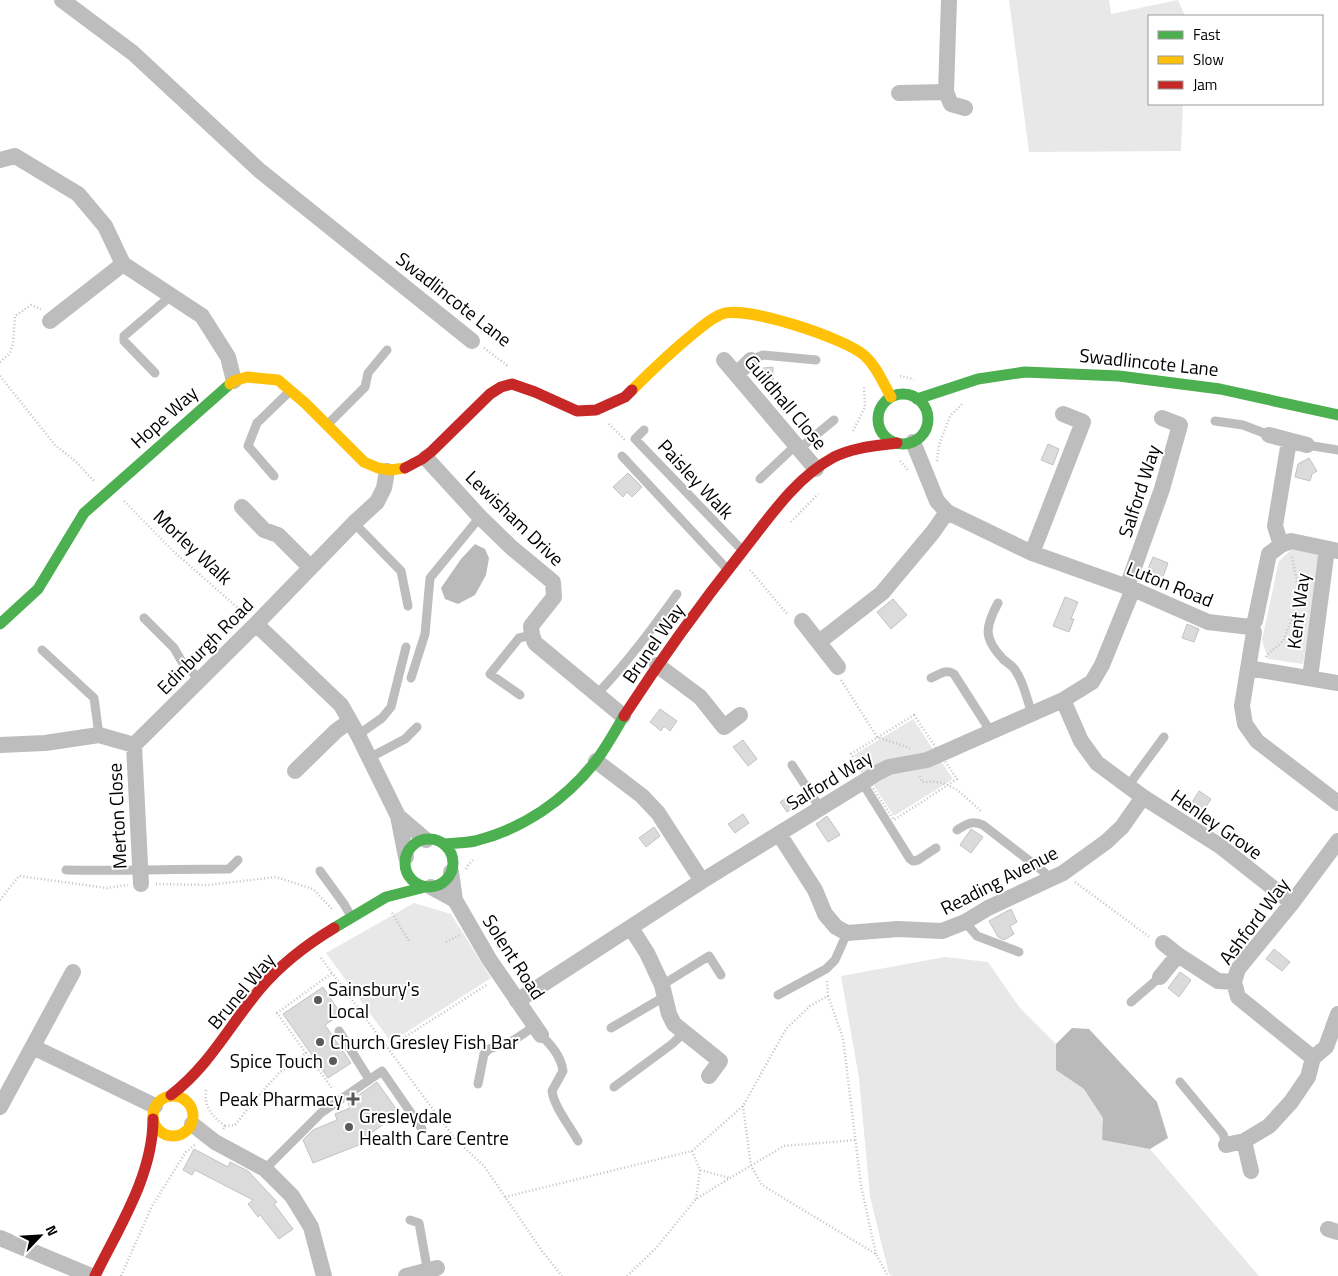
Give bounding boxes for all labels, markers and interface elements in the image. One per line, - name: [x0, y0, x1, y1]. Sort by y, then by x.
- legend: [1148, 15, 1323, 105]
- text: Fast: [1193, 23, 1221, 46]
- text: Slow: [1193, 48, 1224, 71]
- text: Jam: [1193, 73, 1217, 96]
- street label: Swadlincote Lane: [390, 244, 518, 353]
- street label: Swadlincote Lane: [1078, 340, 1220, 383]
- street label: Guildhall Close: [738, 348, 835, 456]
- street label: Hope Way: [124, 379, 204, 455]
- street label: Paisley Walk: [652, 432, 741, 525]
- street label: Salford Way: [1110, 441, 1167, 541]
- street label: Lewisham Drive: [459, 463, 571, 572]
- street label: Morley Walk: [147, 502, 240, 591]
- street label: Luton Road: [1122, 553, 1218, 614]
- street label: Kent Way: [1278, 571, 1317, 651]
- street label: Edinburgh Road: [150, 591, 260, 701]
- street label: Brunel Way: [614, 597, 691, 689]
- street label: Salford Way: [780, 742, 877, 817]
- street label: Merton Close: [99, 762, 134, 870]
- street label: Henley Grove: [1165, 781, 1269, 866]
- street label: Reading Avenue: [935, 837, 1063, 922]
- street label: Ashford Way: [1211, 871, 1296, 970]
- street label: Solent Road: [476, 908, 553, 1005]
- street label: Brunel Way: [200, 946, 281, 1035]
- place label: Sainsbury's Local: [328, 974, 420, 1025]
- marker: Sainsbury's Local: [312, 994, 324, 1006]
- place label: Church Gresley Fish Bar: [330, 1027, 519, 1056]
- marker: Church Gresley Fish Bar: [314, 1036, 326, 1048]
- place label: Spice Touch: [230, 1046, 323, 1075]
- marker: Spice Touch: [327, 1055, 339, 1067]
- place label: Peak Pharmacy: [219, 1084, 343, 1113]
- marker: Peak Pharmacy: [347, 1093, 359, 1105]
- place label: Gresleydale Health Care Centre: [359, 1101, 509, 1152]
- marker: Gresleydale Health Care Centre: [343, 1121, 355, 1133]
- north arrow: [15, 1211, 65, 1261]
- text: N: [41, 1221, 64, 1239]

